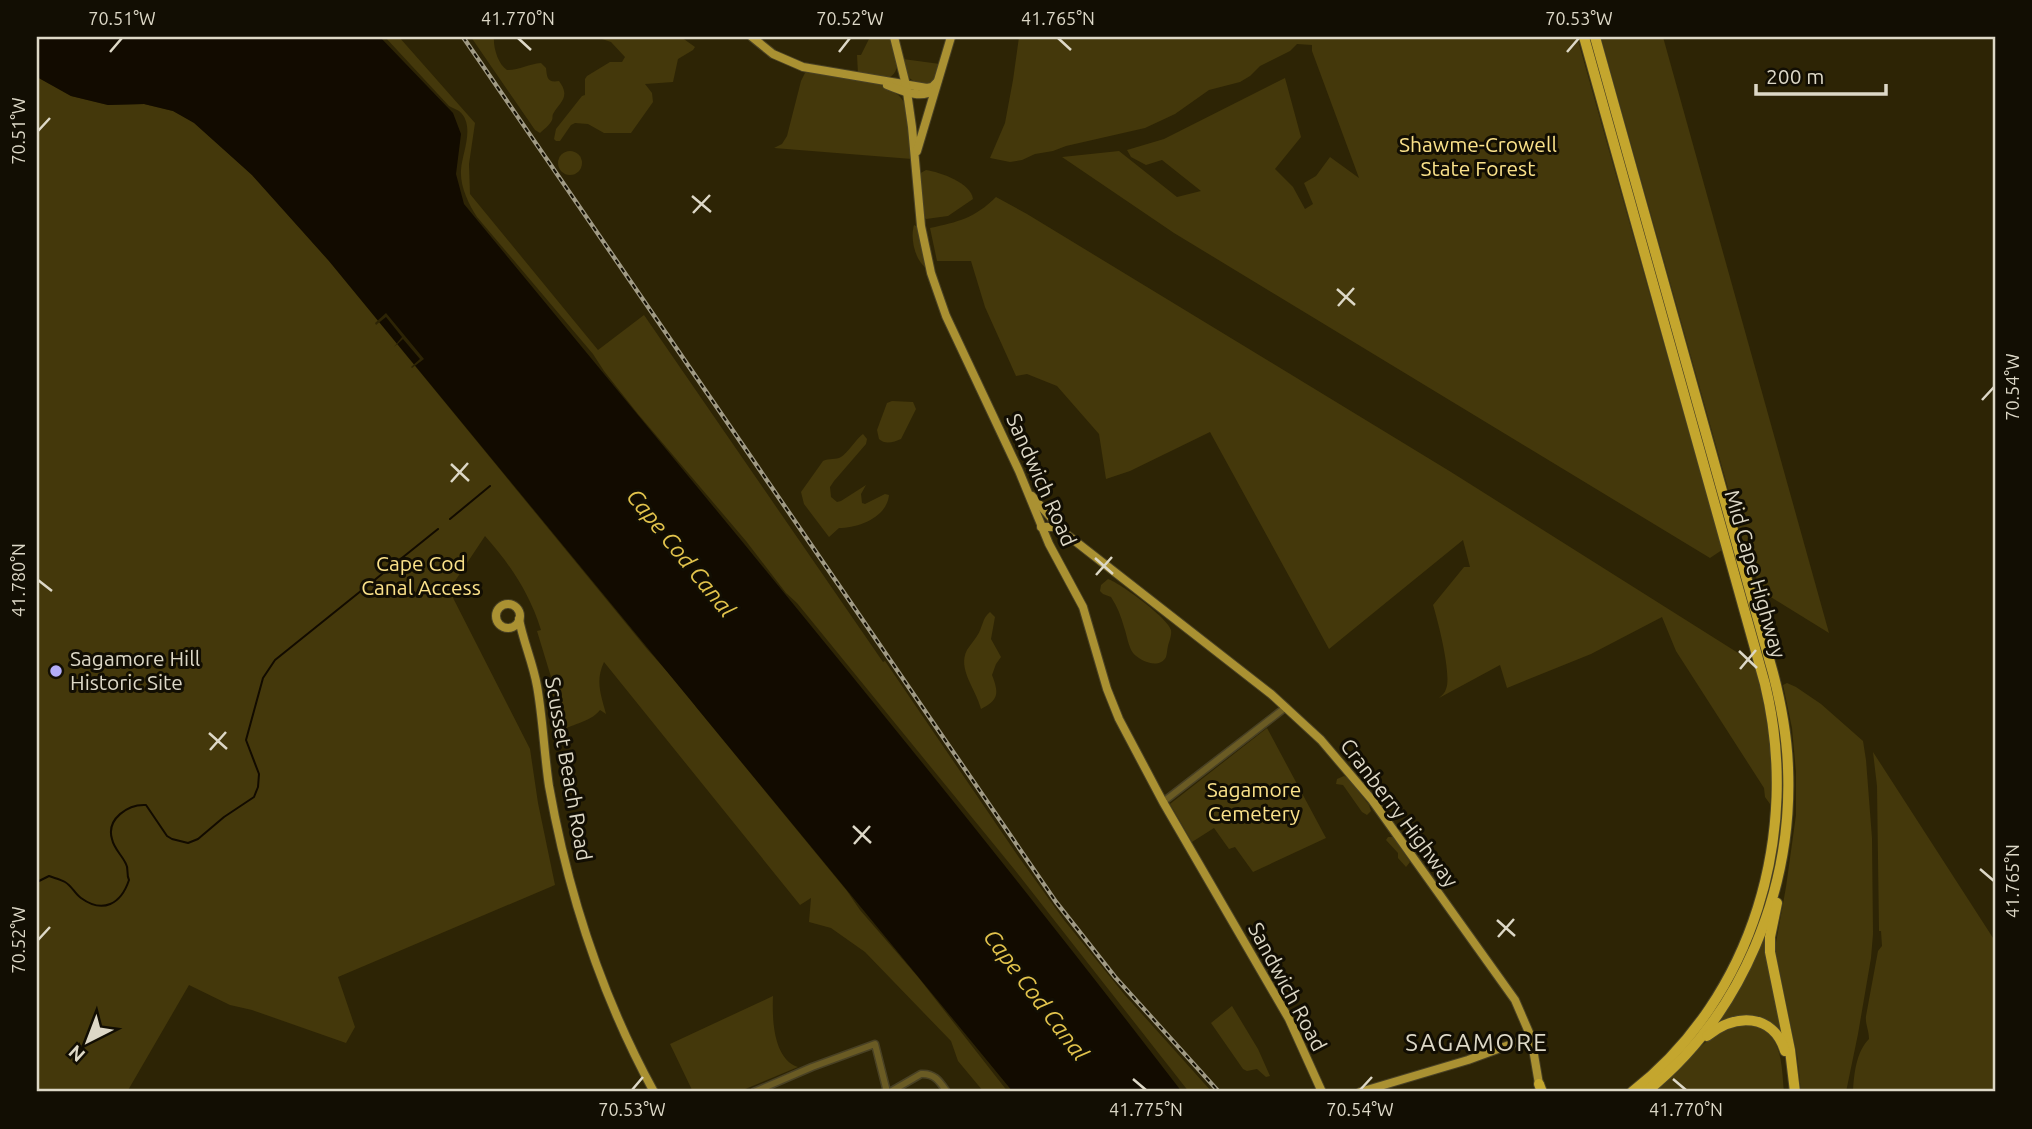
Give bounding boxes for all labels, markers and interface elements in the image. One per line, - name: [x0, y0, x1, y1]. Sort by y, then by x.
- text: 70.51°W: [88, 8, 156, 28]
- text: 41.770°N: [481, 8, 555, 28]
- text: 70.52°W: [816, 8, 884, 28]
- text: 41.765°N: [1021, 8, 1095, 28]
- text: 70.53°W: [1545, 8, 1613, 28]
- scale bar: [1756, 52, 1885, 96]
- text: 200 m: [1766, 64, 1824, 88]
- text: 70.51°W: [8, 97, 28, 165]
- park label: Shawme-Crowell State Forest: [1399, 132, 1557, 180]
- text: 70.54°W: [2002, 353, 2022, 421]
- street label: Sandwich Road: [1002, 410, 1082, 550]
- water label: Cape Cod Canal: [622, 484, 741, 622]
- street label: Mid Cape Highway: [1720, 487, 1791, 661]
- text: 41.780°N: [8, 543, 28, 617]
- park label: Cape Cod Canal Access: [361, 551, 481, 599]
- place label: Sagamore Hill Historic Site: [70, 646, 200, 694]
- marker: Sagamore Hill Historic Site: [48, 663, 64, 679]
- street label: Scusset Beach Road: [541, 675, 597, 863]
- street label: Cranberry Highway: [1336, 733, 1463, 891]
- park label: Sagamore Cemetery: [1207, 777, 1301, 825]
- text: 41.765°N: [2002, 844, 2022, 918]
- text: 70.52°W: [8, 906, 28, 974]
- street label: Sandwich Road: [1244, 918, 1332, 1055]
- water label: Cape Cod Canal: [979, 924, 1094, 1066]
- north arrow: [52, 1006, 122, 1076]
- district label: SAGAMORE: [1405, 1029, 1549, 1056]
- text: N: [64, 1041, 89, 1067]
- text: 70.53°W: [598, 1099, 666, 1119]
- text: 41.775°N: [1109, 1099, 1183, 1119]
- text: 70.54°W: [1326, 1099, 1394, 1119]
- text: 41.770°N: [1649, 1099, 1723, 1119]

